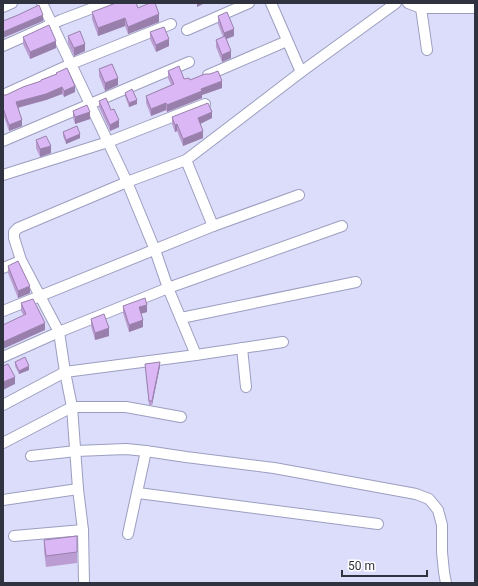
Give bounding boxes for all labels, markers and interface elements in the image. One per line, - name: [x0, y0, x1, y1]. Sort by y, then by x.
- scale bar: [342, 552, 427, 578]
- text: 50 m: [348, 559, 375, 573]

